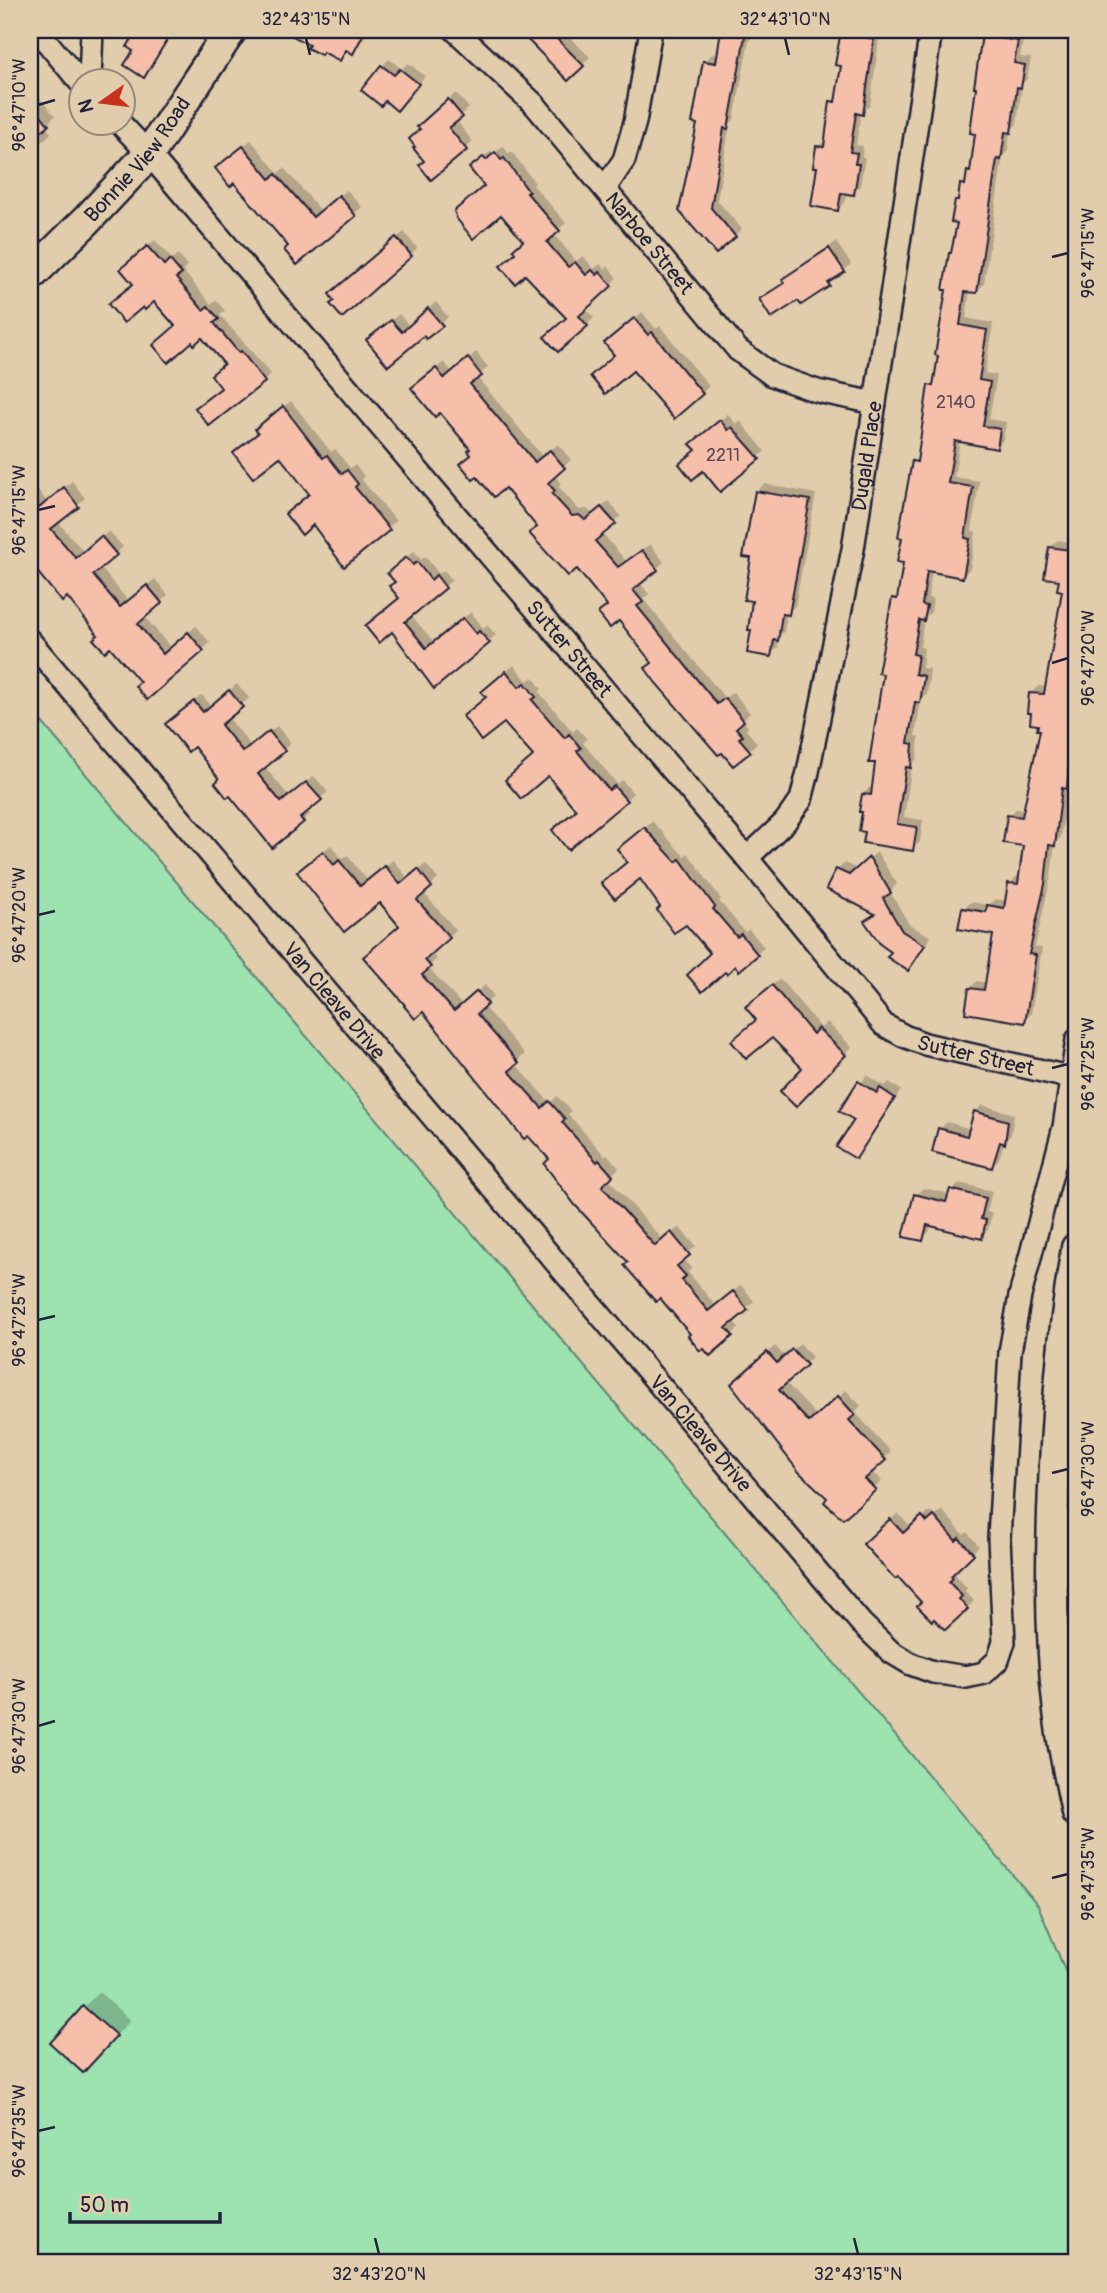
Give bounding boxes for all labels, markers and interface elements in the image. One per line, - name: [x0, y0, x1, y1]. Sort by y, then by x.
- text: 32°43'15"N: [262, 8, 350, 31]
- text: 32°43'10"N: [740, 8, 830, 31]
- text: 96°47'10"W: [8, 58, 31, 152]
- north arrow: [66, 66, 136, 136]
- street label: Bonnie View Road: [78, 92, 197, 228]
- text: N: [73, 97, 100, 115]
- street label: Narboe Street: [599, 186, 700, 300]
- text: 96°47'15"W: [1077, 208, 1100, 298]
- house number: 2140: [936, 391, 976, 414]
- street label: Dugald Place: [845, 398, 889, 513]
- house number: 2211: [706, 444, 740, 467]
- text: 96°47'15"W: [8, 465, 31, 555]
- street label: Sutter Street: [520, 595, 618, 703]
- text: 96°47'20"W: [1077, 610, 1100, 706]
- text: 96°47'20"W: [8, 867, 31, 963]
- street label: Van Cleave Drive: [277, 936, 392, 1065]
- text: 96°47'25"W: [1077, 1017, 1100, 1111]
- street label: Sutter Street: [913, 1029, 1037, 1082]
- text: 96°47'25"W: [8, 1273, 31, 1367]
- street label: Van Cleave Drive: [643, 1369, 758, 1498]
- text: 96°47'30"W: [1077, 1421, 1100, 1517]
- text: 96°47'30"W: [8, 1678, 31, 1774]
- text: 96°47'35"W: [1077, 1827, 1100, 1921]
- text: 96°47'35"W: [8, 2084, 31, 2178]
- scale bar: [70, 2181, 220, 2225]
- text: 50 m: [80, 2192, 129, 2219]
- text: 32°43'20"N: [332, 2263, 426, 2286]
- text: 32°43'15"N: [814, 2263, 902, 2286]

